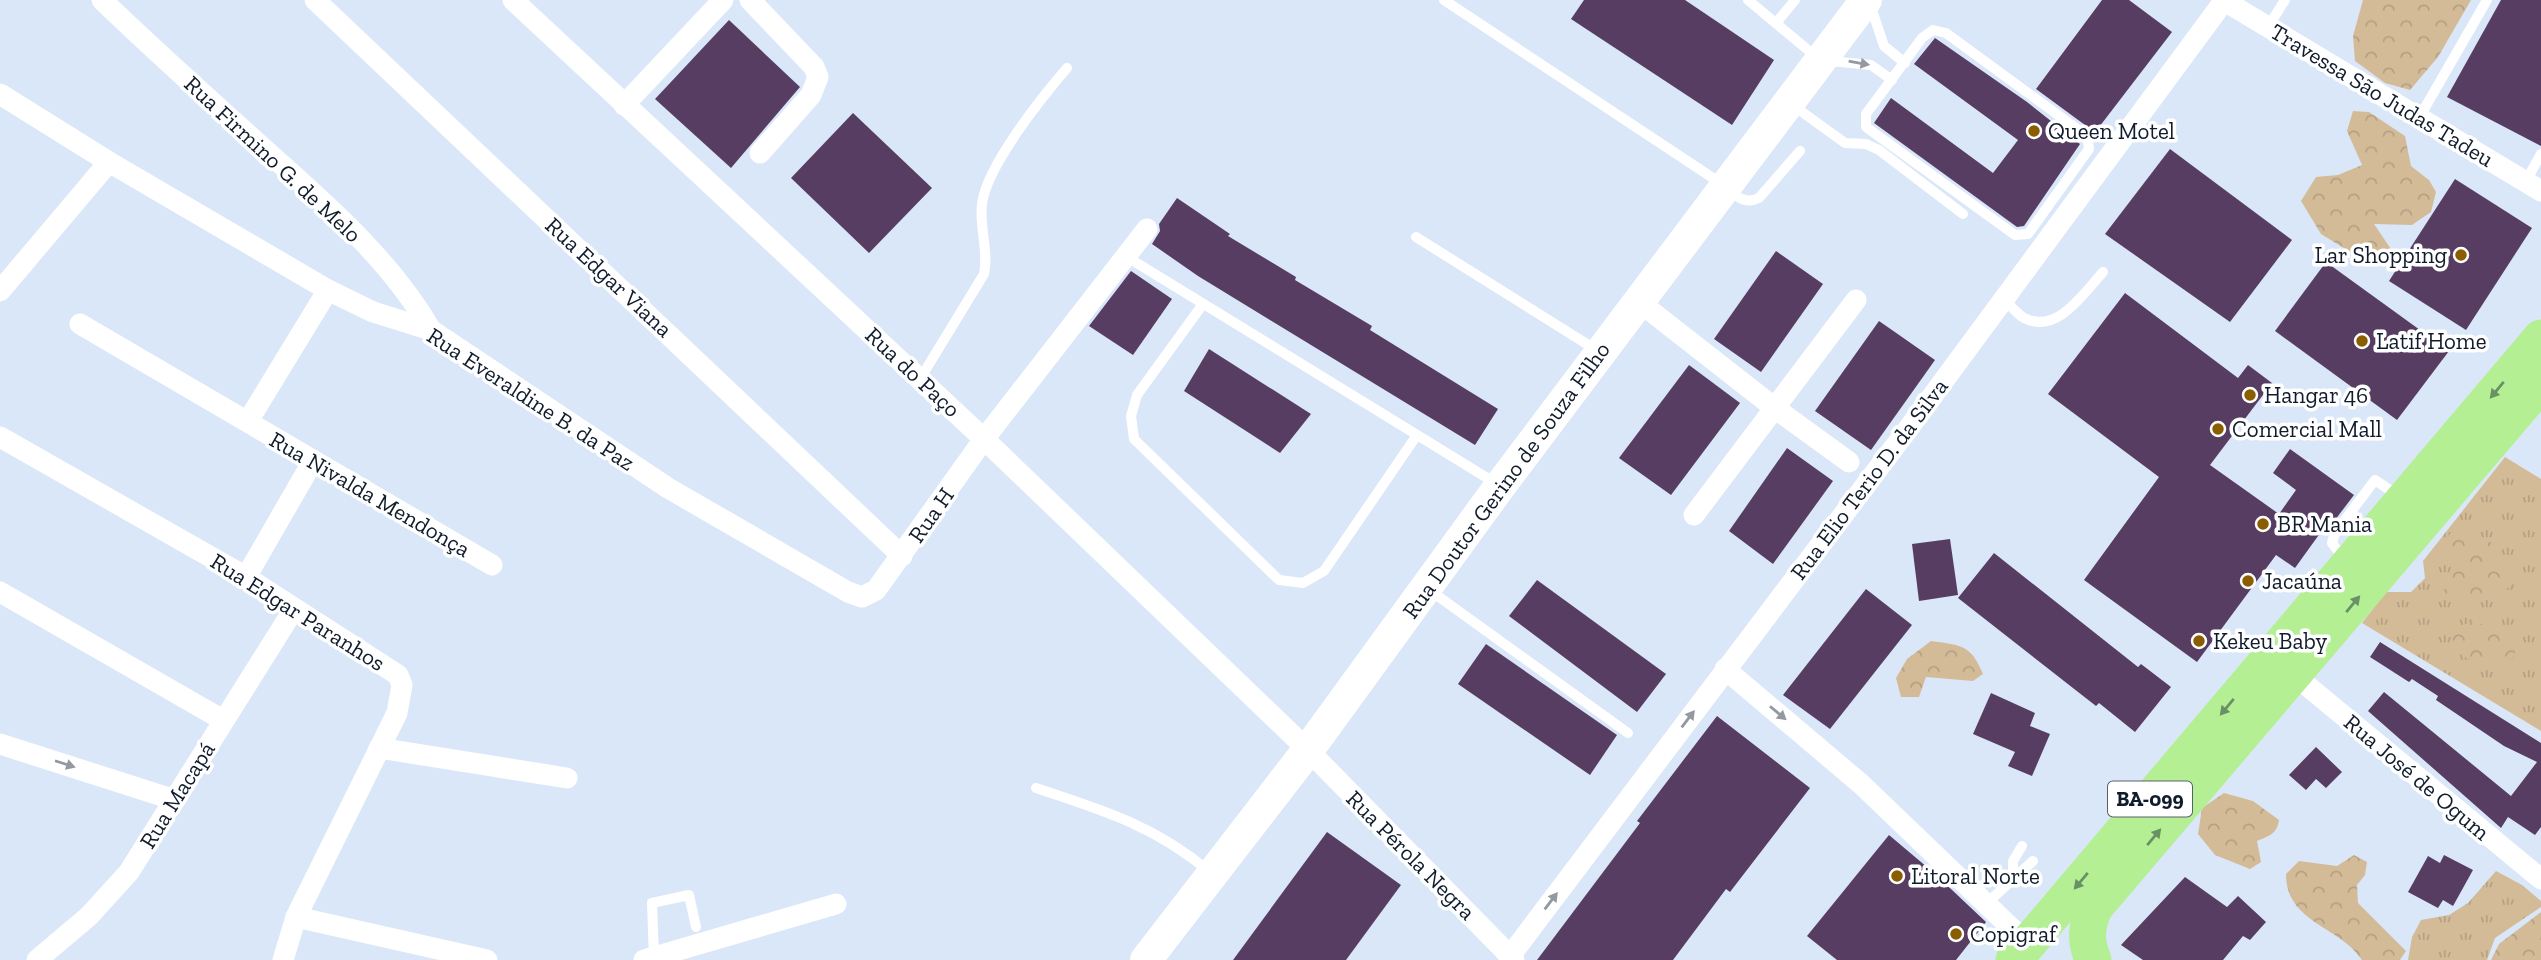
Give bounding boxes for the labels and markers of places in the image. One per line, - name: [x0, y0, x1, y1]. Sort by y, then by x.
- place label: Queen Motel: [2048, 117, 2175, 145]
- marker: Queen Motel: [2026, 123, 2042, 139]
- place label: Lar Shopping: [2314, 241, 2447, 269]
- marker: Lar Shopping: [2453, 247, 2469, 263]
- place label: Latif Home: [2376, 327, 2486, 355]
- marker: Latif Home: [2354, 333, 2370, 349]
- place label: Hangar 46: [2264, 381, 2368, 409]
- marker: Hangar 46: [2242, 387, 2258, 403]
- place label: Comercial Mall: [2232, 415, 2382, 443]
- marker: Comercial Mall: [2210, 421, 2226, 437]
- place label: BR Mania: [2277, 510, 2372, 538]
- marker: BR Mania: [2255, 516, 2271, 532]
- place label: Jacaúna: [2262, 567, 2342, 595]
- marker: Jacaúna: [2240, 573, 2256, 589]
- place label: Kekeu Baby: [2213, 627, 2328, 655]
- marker: Kekeu Baby: [2191, 633, 2207, 649]
- place label: Litoral Norte: [1911, 862, 2040, 890]
- marker: Litoral Norte: [1889, 868, 1905, 884]
- place label: Copigraf: [1970, 920, 2058, 948]
- marker: Copigraf: [1948, 926, 1964, 942]

